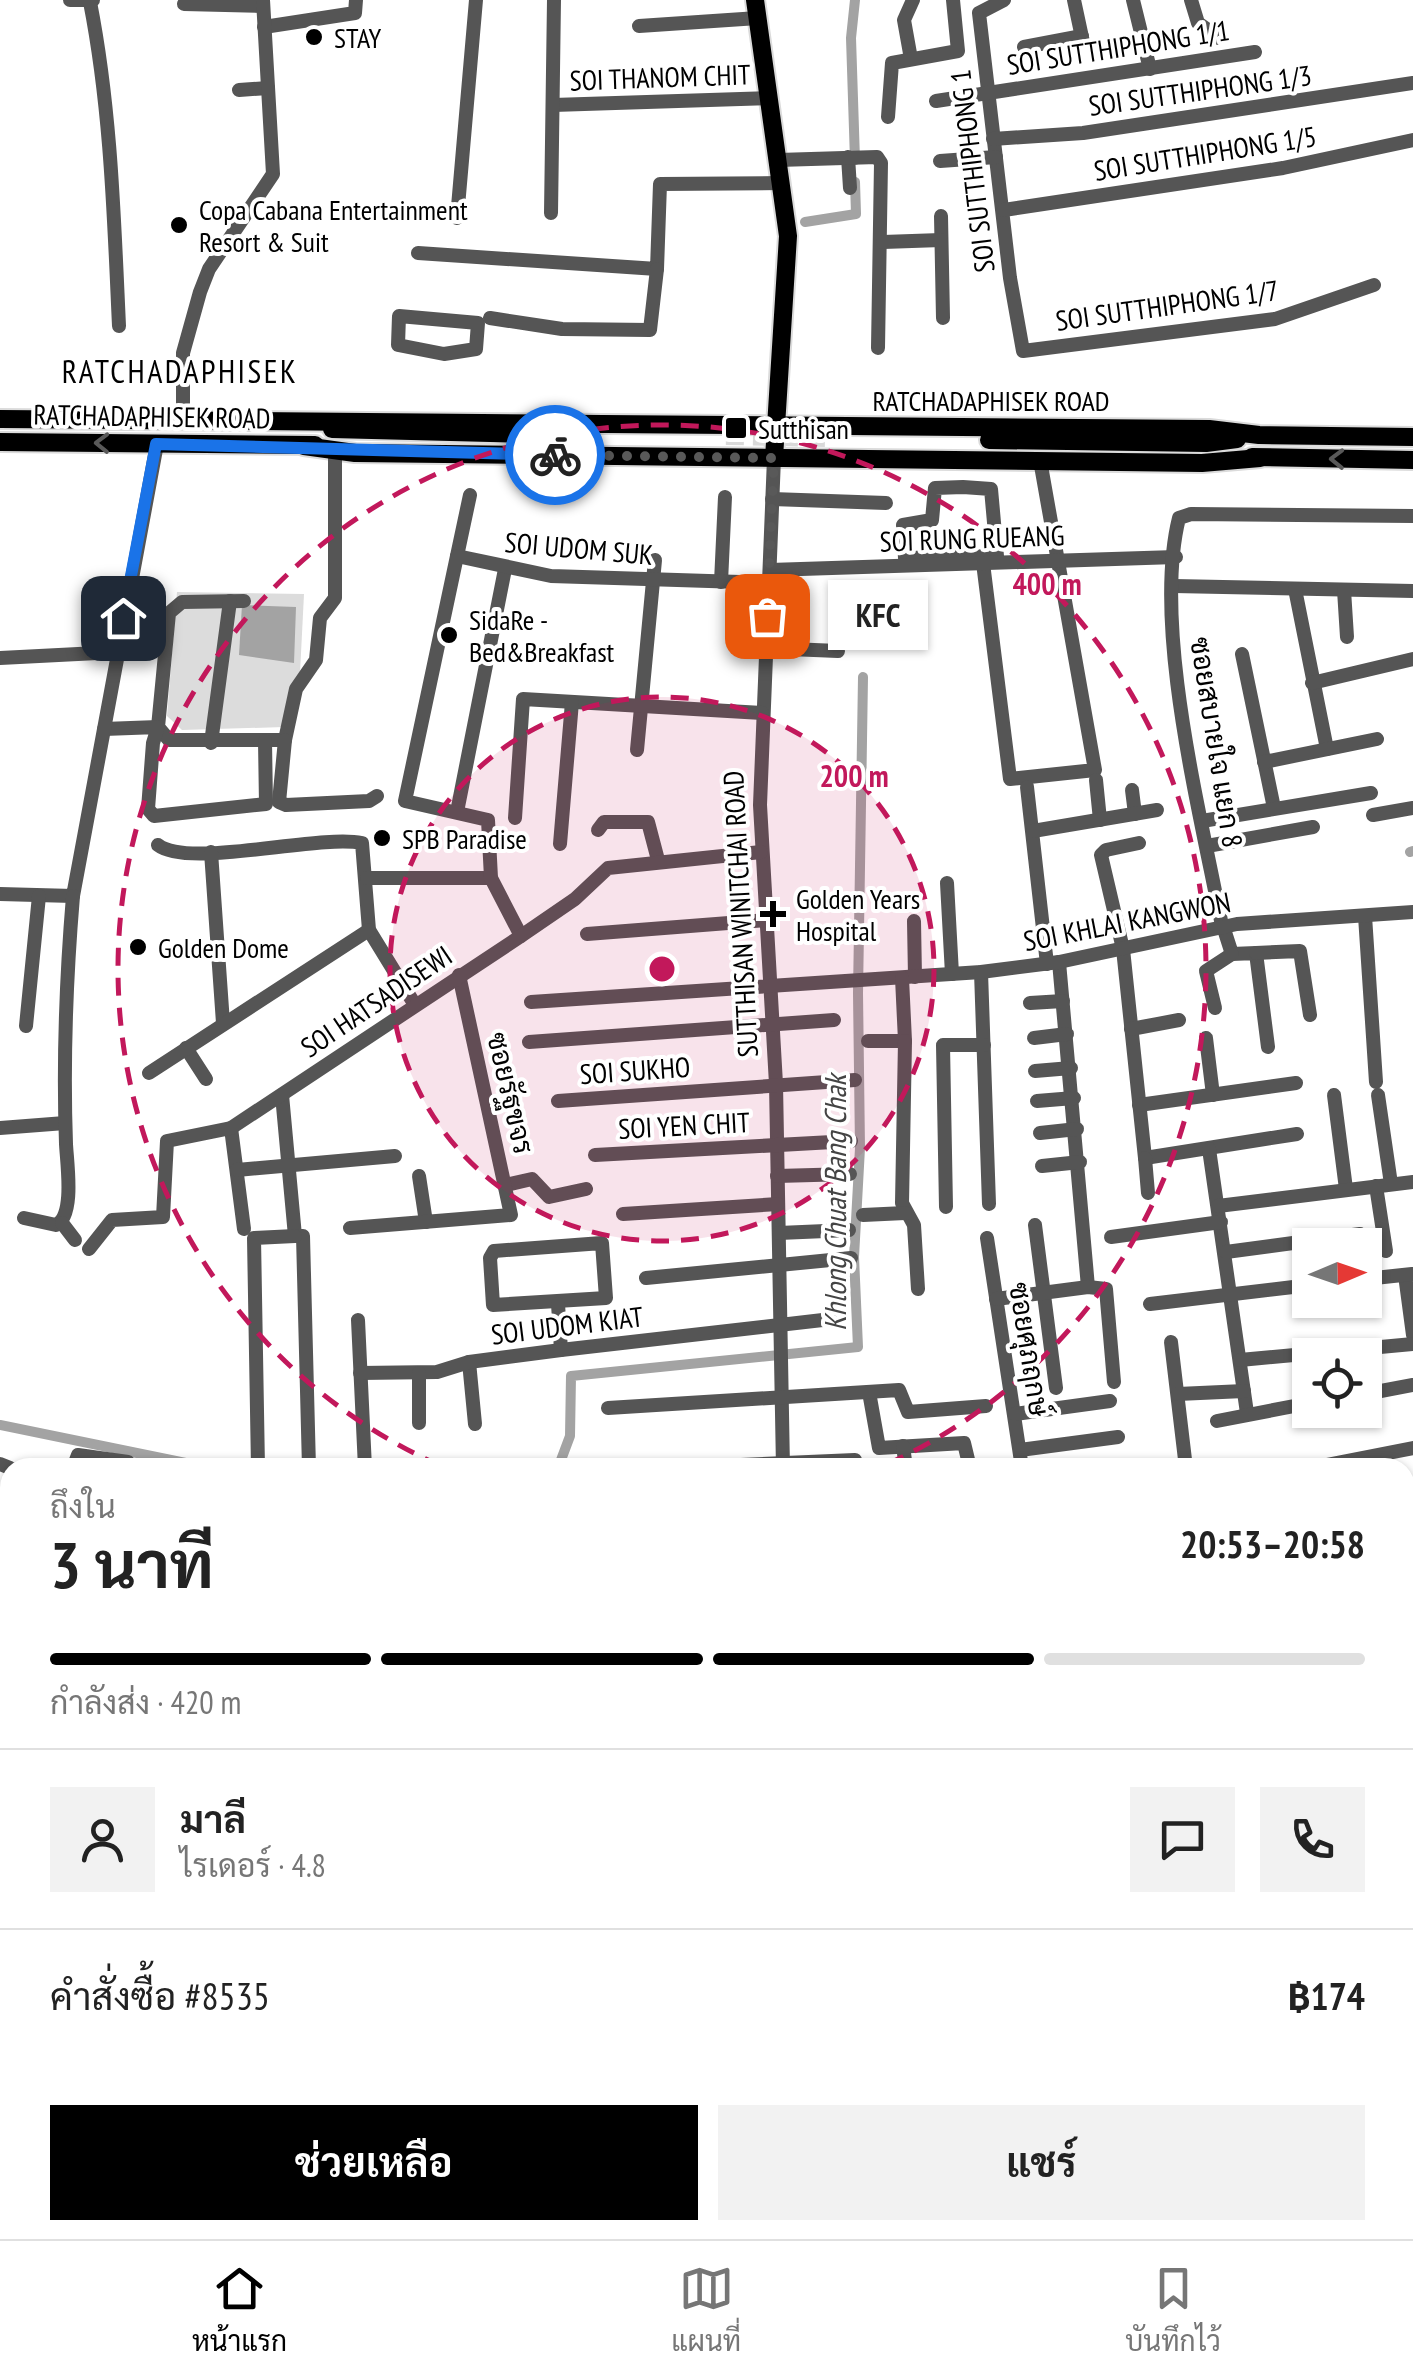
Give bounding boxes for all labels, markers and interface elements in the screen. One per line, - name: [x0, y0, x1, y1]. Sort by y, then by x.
- street label: SOI SUTTHIPHONG 1/1: [1004, 11, 1232, 83]
- place label: STAY: [334, 19, 382, 56]
- marker: STAY: [303, 26, 325, 48]
- street label: SOI THANOM CHIT: [569, 55, 752, 99]
- street label: SOI SUTTHIPHONG 1/3: [1086, 56, 1314, 124]
- street label: SOI SUTTHIPHONG 1: [941, 68, 1003, 274]
- street label: SOI SUTTHIPHONG 1/5: [1091, 117, 1319, 189]
- place label: Copa Cabana Entertainment Resort & Suit: [199, 191, 468, 260]
- marker: Copa Cabana Entertainment Resort & Suit: [168, 214, 190, 236]
- street label: SOI SUTTHIPHONG 1/7: [1053, 271, 1281, 339]
- district label: RATCHADAPHISEK: [62, 350, 298, 392]
- street label: RATCHADAPHISEK ROAD: [872, 382, 1110, 419]
- street label: RATCHADAPHISEK ROAD: [33, 395, 271, 437]
- courier: [505, 405, 605, 505]
- place label: Sutthisan: [758, 410, 849, 447]
- marker: Sutthisan: [723, 415, 749, 441]
- icon: bike: [528, 428, 583, 483]
- one-way arrow: [93, 433, 109, 454]
- one-way arrow: [1328, 448, 1344, 470]
- street label: SOI RUNG RUEANG: [879, 516, 1065, 560]
- street label: SOI UDOM SUK: [503, 523, 655, 573]
- text: 400 m: [1012, 564, 1082, 603]
- pin: [725, 574, 810, 659]
- pin: [81, 576, 166, 661]
- callout: KFC: [827, 581, 927, 651]
- icon: bag: [740, 589, 795, 644]
- icon: home: [96, 591, 151, 646]
- text: KFC: [856, 594, 900, 636]
- place label: SidaRe - Bed&Breakfast: [469, 601, 615, 670]
- marker: SidaRe - Bed&Breakfast: [438, 624, 460, 646]
- street label: ซอยสบายใจ แยก 8: [1182, 634, 1252, 850]
- text: 200 m: [819, 756, 889, 795]
- street label: SUTTHISAN WINITCHAI ROAD: [714, 770, 766, 1058]
- place label: SPB Paradise: [402, 820, 527, 857]
- marker: SPB Paradise: [371, 827, 393, 849]
- place label: Golden Years Hospital: [796, 880, 920, 949]
- street label: SOI KHLAI KANGWON: [1020, 883, 1234, 959]
- marker: Golden Years Hospital: [760, 901, 786, 927]
- place label: Golden Dome: [158, 929, 289, 966]
- marker: Golden Dome: [127, 936, 149, 958]
- street label: SOI HATSADISEWI: [293, 937, 459, 1065]
- centre of rings: [644, 951, 680, 987]
- street label: ซอยรัฐขจร: [478, 1028, 543, 1158]
- street label: SOI SUKHO: [579, 1048, 691, 1092]
- water label: Khlong Chuat Bang Chak: [815, 1072, 854, 1331]
- street label: SOI YEN CHIT: [617, 1103, 751, 1147]
- north arrow: [1292, 1228, 1382, 1318]
- map controls: [1292, 1228, 1382, 1428]
- street label: ซอยศุภฤกษ์: [999, 1279, 1059, 1420]
- street label: SOI UDOM KIAT: [489, 1297, 646, 1353]
- button: locate: [1292, 1338, 1382, 1428]
- text: ถึงใน: [50, 1485, 116, 1527]
- text: 20:53–20:58: [1180, 1519, 1365, 1568]
- text: 3 นาที: [50, 1522, 214, 1606]
- text: กำลังส่ง · 420 m: [50, 1681, 241, 1723]
- button: person: [50, 1787, 155, 1892]
- button: chat: [1130, 1787, 1235, 1892]
- button: phone: [1260, 1787, 1365, 1892]
- text: มาลี: [180, 1794, 246, 1843]
- text: ไรเดอร์ · 4.8: [180, 1844, 326, 1886]
- text: คำสั่งซื้อ #8535: [50, 1971, 270, 2020]
- text: ฿174: [1288, 1971, 1365, 2020]
- button: ช่วยเหลือ: [50, 2105, 698, 2220]
- button: แชร์: [718, 2105, 1365, 2220]
- tab: หน้าแรก: [192, 2261, 287, 2359]
- tab: แผนที่: [671, 2261, 741, 2359]
- tab: บันทึกไว้: [1125, 2261, 1221, 2359]

